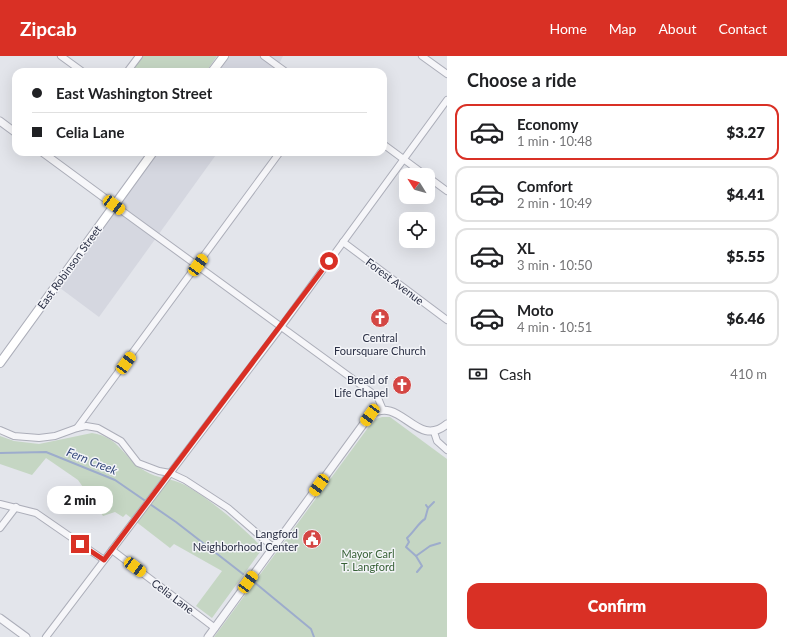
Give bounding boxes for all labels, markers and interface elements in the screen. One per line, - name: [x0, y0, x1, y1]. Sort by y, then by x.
- text: Zipcab: [20, 17, 77, 40]
- text: Home: [549, 20, 587, 37]
- text: Map: [609, 20, 636, 37]
- text: About: [658, 20, 696, 37]
- text: Contact: [718, 20, 767, 37]
- text: Choose a ride: [467, 69, 576, 91]
- text: East Washington Street: [56, 84, 212, 102]
- icon: car: [469, 114, 505, 150]
- text: Economy: [517, 115, 578, 133]
- text: Celia Lane: [56, 123, 124, 141]
- text: $3.27: [727, 123, 765, 141]
- text: 1 min · 10:48: [517, 133, 592, 149]
- north arrow: [399, 168, 435, 204]
- map controls: [399, 168, 435, 248]
- icon: car: [469, 176, 505, 212]
- text: Comfort: [517, 177, 573, 195]
- text: $4.41: [727, 185, 765, 203]
- car: [101, 193, 127, 217]
- text: 2 min · 10:49: [517, 195, 592, 211]
- button: locate: [399, 212, 435, 248]
- street label: East Robinson Street: [34, 223, 104, 311]
- icon: car: [469, 238, 505, 274]
- text: XL: [517, 239, 535, 257]
- text: $5.55: [727, 247, 765, 265]
- car: [186, 252, 210, 278]
- route start: [320, 252, 338, 270]
- street label: Forest Avenue: [363, 255, 427, 307]
- text: 3 min · 10:50: [517, 257, 592, 273]
- icon: car: [469, 300, 505, 336]
- text: Moto: [517, 301, 554, 319]
- church icon: Central Foursquare Church: [369, 307, 391, 329]
- text: $6.46: [727, 309, 765, 327]
- text: 4 min · 10:51: [517, 319, 592, 335]
- place label: Central Foursquare Church: [334, 331, 426, 357]
- car: [114, 350, 138, 376]
- icon: cash: [467, 363, 489, 385]
- text: Cash: [499, 365, 531, 383]
- text: 410 m: [730, 366, 767, 382]
- place label: Bread of Life Chapel: [334, 373, 388, 399]
- church icon: Bread of Life Chapel: [391, 374, 413, 396]
- car: [358, 402, 382, 428]
- water label: Fern Creek: [64, 444, 120, 478]
- car: [307, 472, 331, 498]
- callout: 2 min: [47, 486, 113, 514]
- text: 2 min: [64, 492, 96, 508]
- place label: Langford Neighborhood Center: [193, 527, 298, 553]
- public building icon: Langford Neighborhood Center: [301, 528, 323, 550]
- route end: [71, 535, 89, 553]
- park label: Mayor Carl T. Langford: [341, 547, 395, 573]
- car: [122, 555, 148, 579]
- car: [236, 569, 260, 595]
- street label: Celia Lane: [149, 576, 197, 616]
- button: Confirm: [467, 583, 767, 629]

